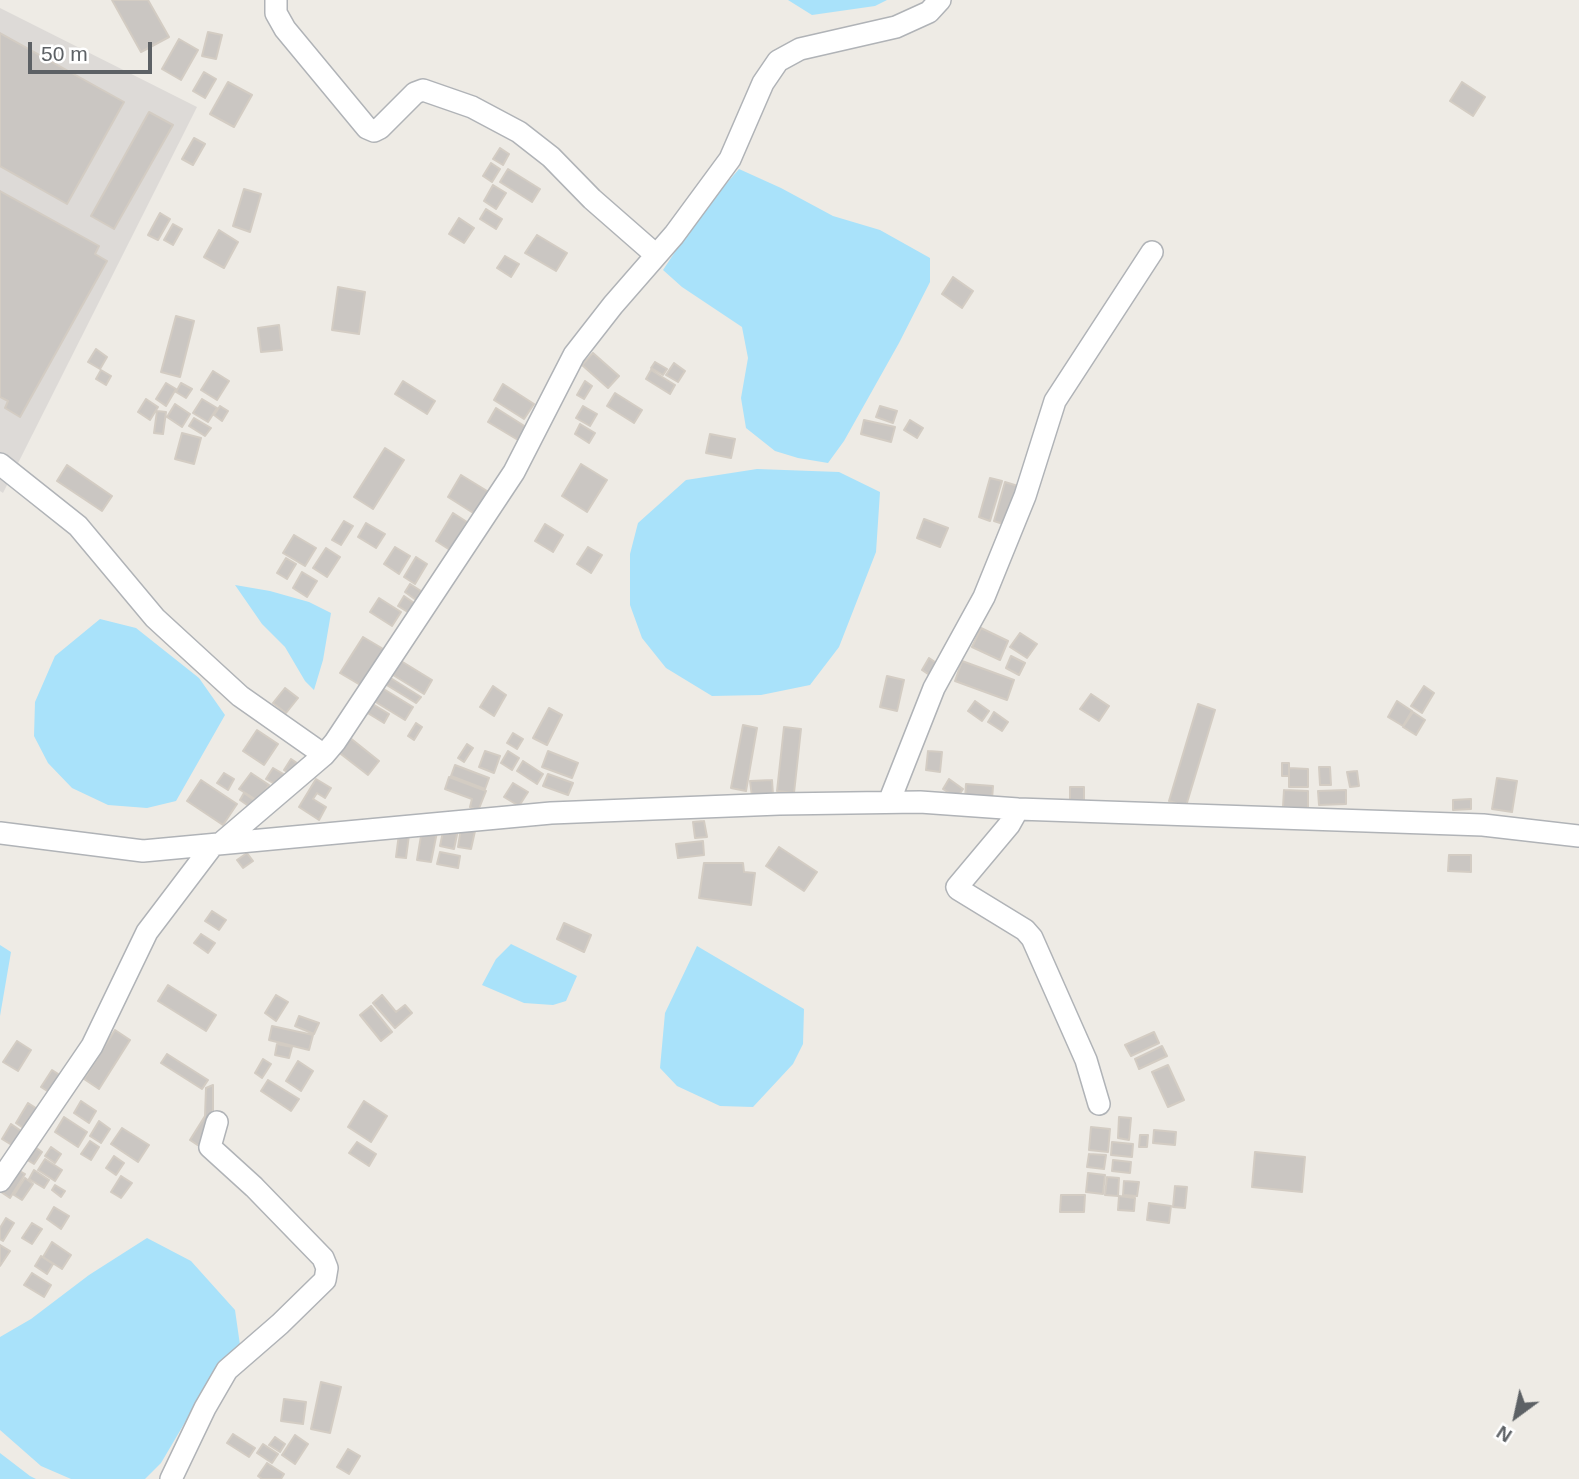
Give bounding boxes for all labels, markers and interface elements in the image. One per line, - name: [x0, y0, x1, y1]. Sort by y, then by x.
- scale bar: [32, 28, 156, 72]
- text: 50 m: [41, 42, 88, 65]
- north arrow: [1481, 1381, 1551, 1451]
- text: N: [1493, 1421, 1516, 1447]

